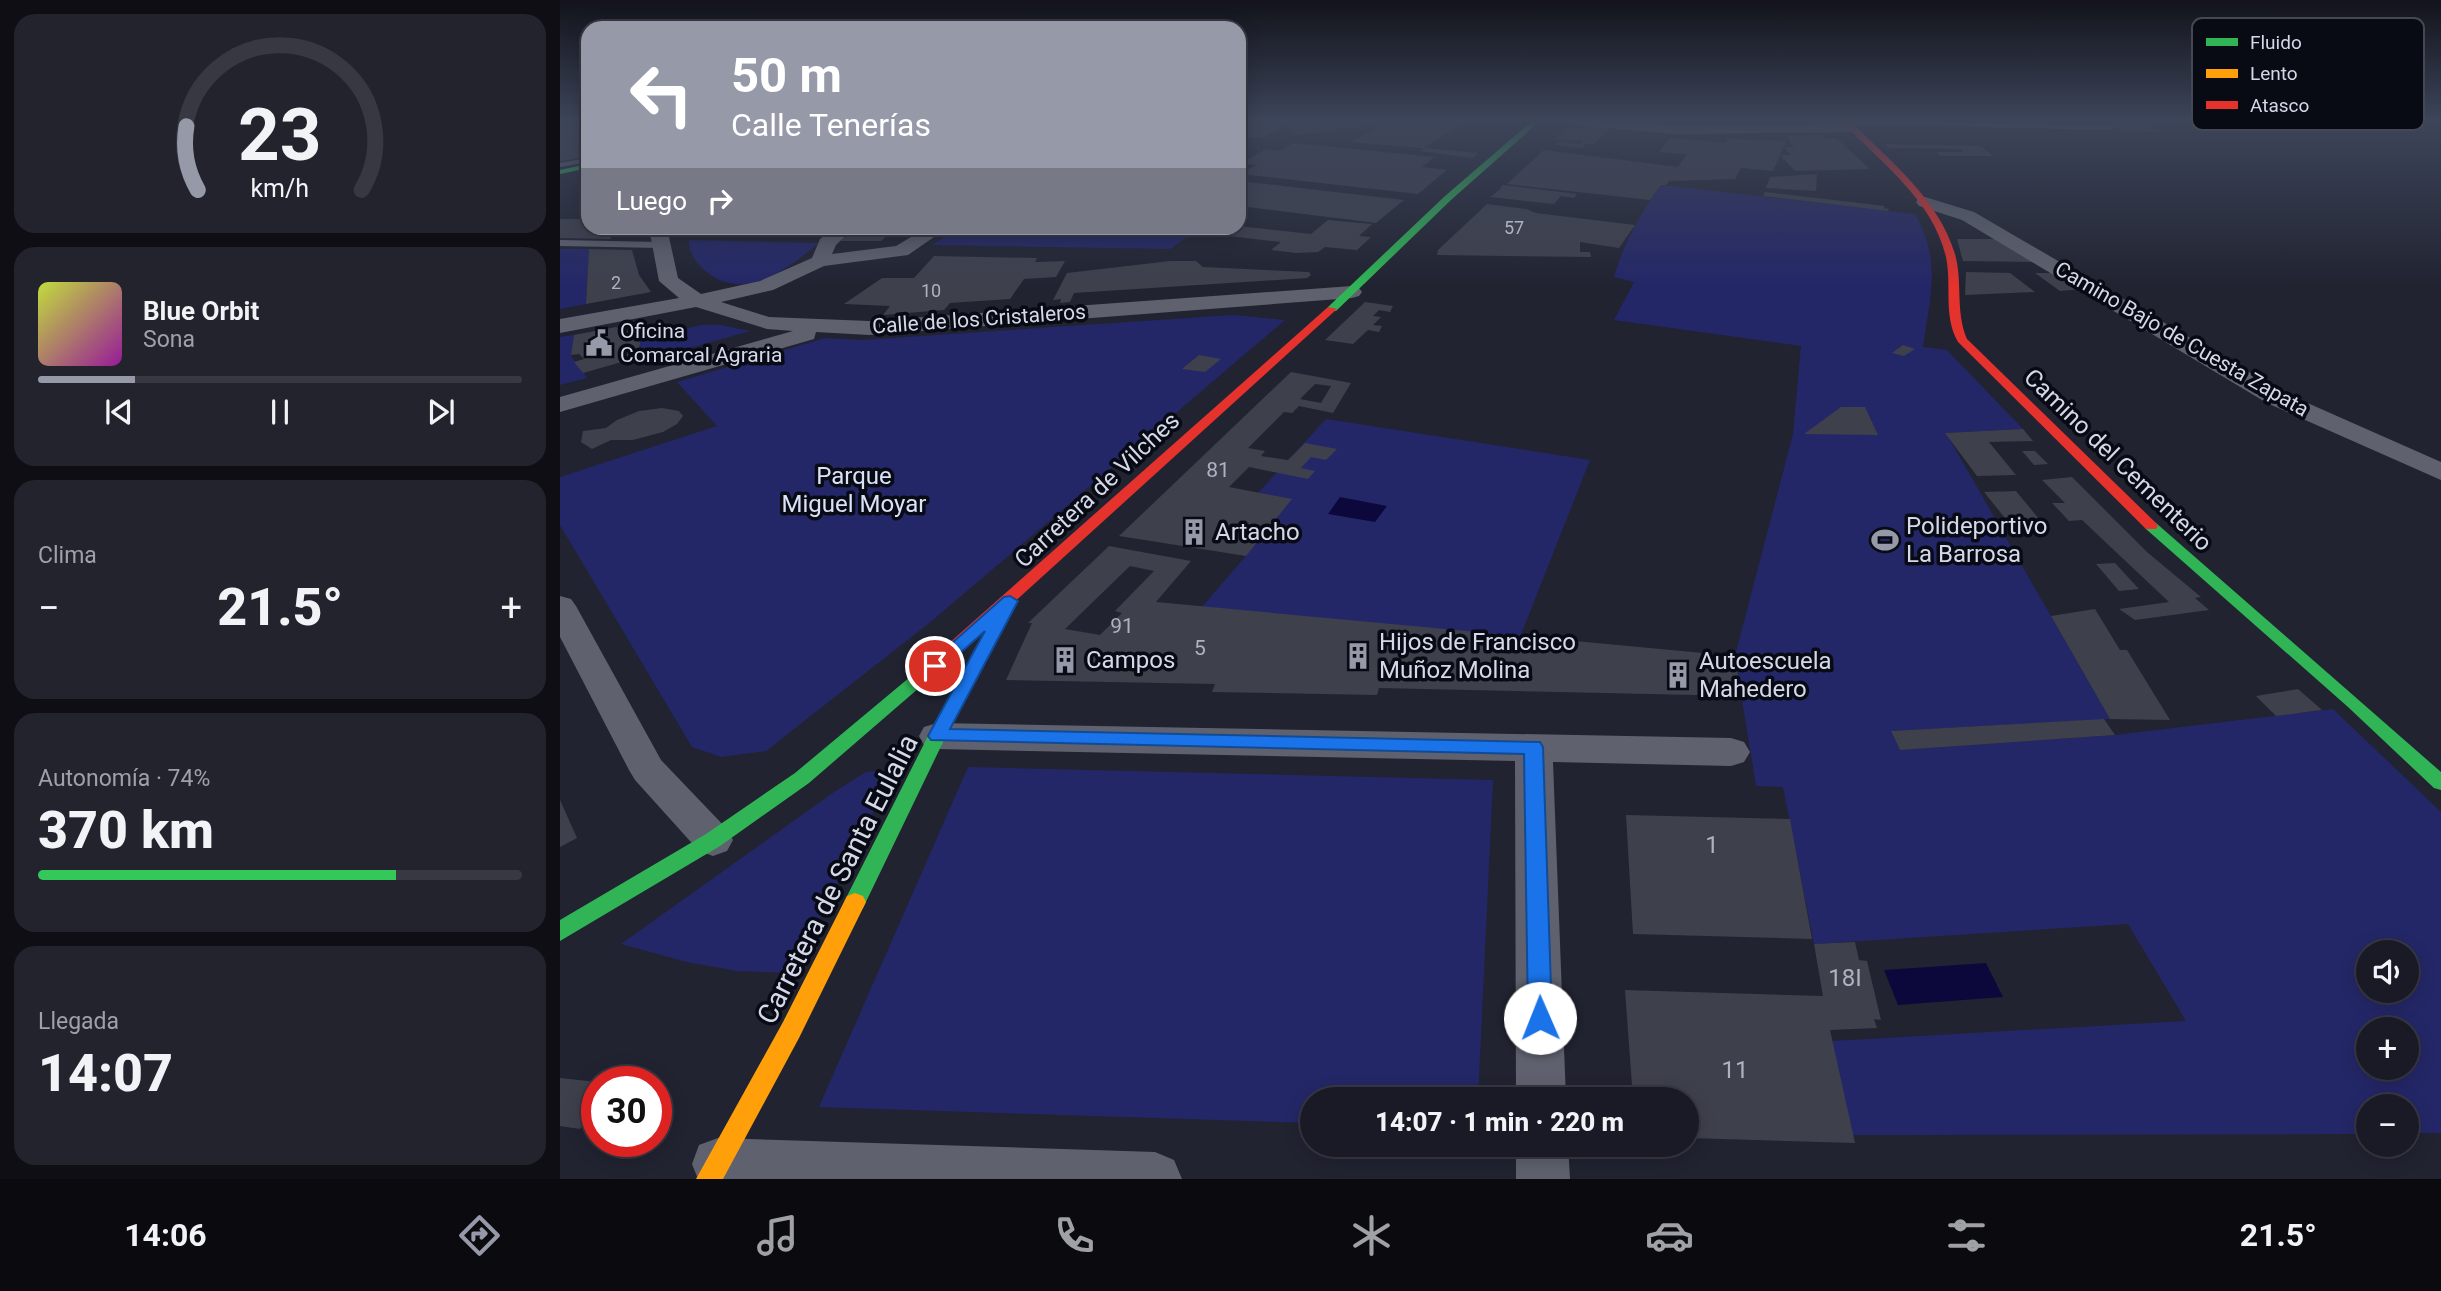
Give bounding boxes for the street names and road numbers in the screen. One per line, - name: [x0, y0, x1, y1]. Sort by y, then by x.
- street label: Camino Bajo de Cuesta Zapata: [2051, 256, 2313, 422]
- street label: Calle de los Cristaleros: [871, 300, 1087, 338]
- street label: Camino del Cementerio: [2018, 363, 2218, 557]
- street label: Carretera de Vilches: [1009, 407, 1185, 573]
- street label: Carretera de Santa Eulalia: [750, 729, 925, 1029]

